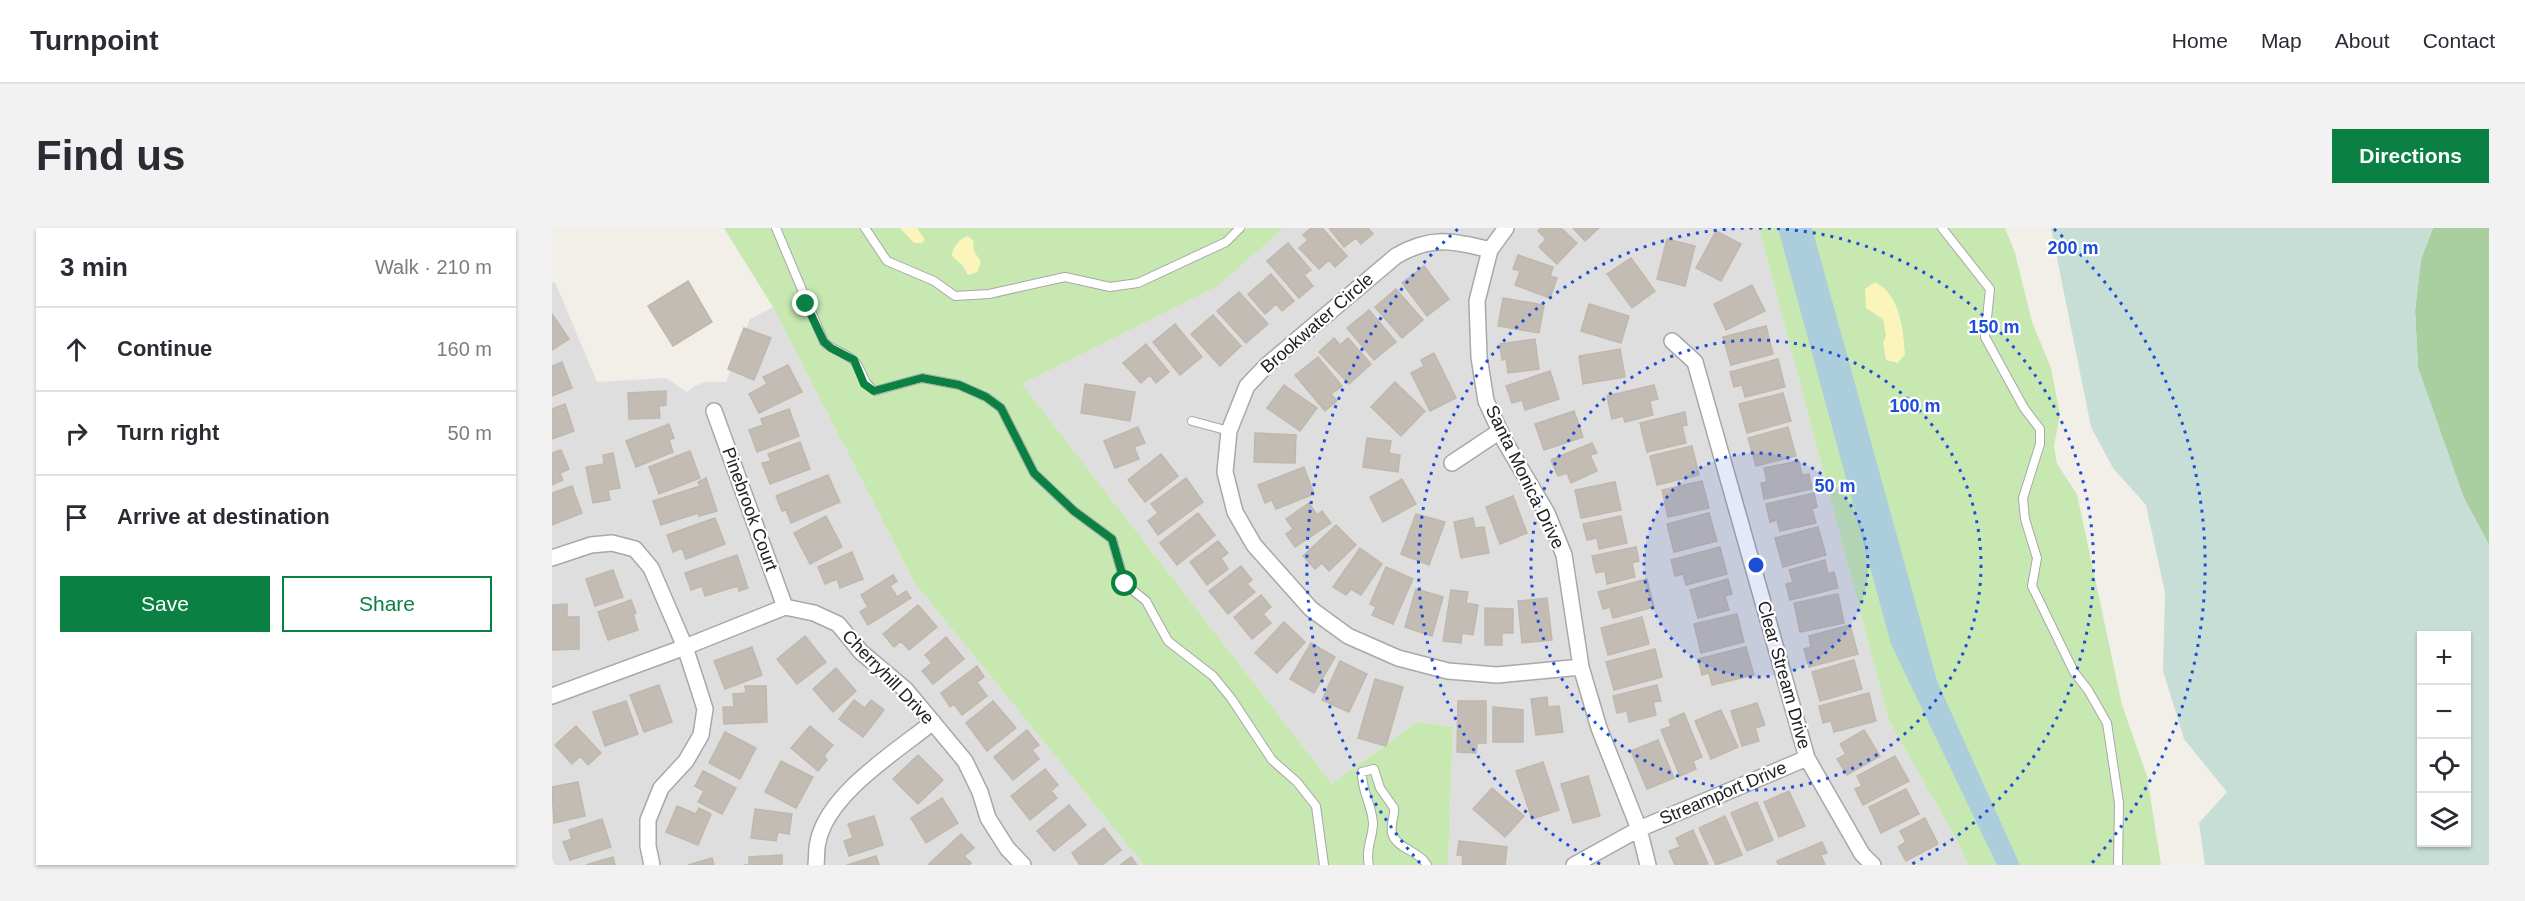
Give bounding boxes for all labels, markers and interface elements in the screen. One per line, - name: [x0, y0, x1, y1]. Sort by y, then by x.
- text: Turnpoint: [30, 25, 159, 56]
- text: Home: [2172, 29, 2228, 52]
- text: Map: [2261, 29, 2302, 52]
- text: About: [2335, 29, 2390, 52]
- text: Contact: [2423, 29, 2495, 52]
- button: Directions: [2332, 129, 2489, 183]
- text: Find us: [36, 132, 185, 179]
- text: 200 m: [2047, 238, 2099, 258]
- text: 3 min: [60, 252, 128, 282]
- text: Walk · 210 m: [375, 256, 492, 278]
- street label: Brookwater Circle: [1257, 269, 1377, 377]
- route end: [792, 290, 818, 316]
- text: 150 m: [1968, 317, 2020, 337]
- icon: ahead: [60, 333, 93, 366]
- text: Continue: [117, 336, 212, 361]
- text: 160 m: [436, 338, 492, 360]
- text: 100 m: [1889, 396, 1941, 416]
- street label: Santa Monica Drive: [1482, 402, 1568, 552]
- icon: right: [60, 417, 93, 450]
- text: Turn right: [117, 420, 219, 445]
- text: 50 m: [448, 422, 492, 444]
- street label: Pinebrook Court: [718, 444, 782, 574]
- text: 50 m: [1814, 476, 1856, 496]
- icon: arrive: [60, 501, 93, 534]
- text: Arrive at destination: [117, 504, 330, 529]
- centre of rings: [1746, 555, 1766, 575]
- route start: [1111, 570, 1137, 596]
- button: Save: [60, 576, 270, 632]
- button: Share: [282, 576, 492, 632]
- street label: Clear Stream Drive: [1753, 599, 1815, 751]
- street label: Cherryhill Drive: [838, 626, 938, 728]
- map controls: [2417, 631, 2471, 847]
- button: +: [2417, 631, 2471, 685]
- button: −: [2417, 685, 2471, 739]
- button: locate: [2417, 739, 2471, 793]
- street label: Streamport Drive: [1656, 757, 1790, 829]
- button: layers: [2417, 793, 2471, 847]

